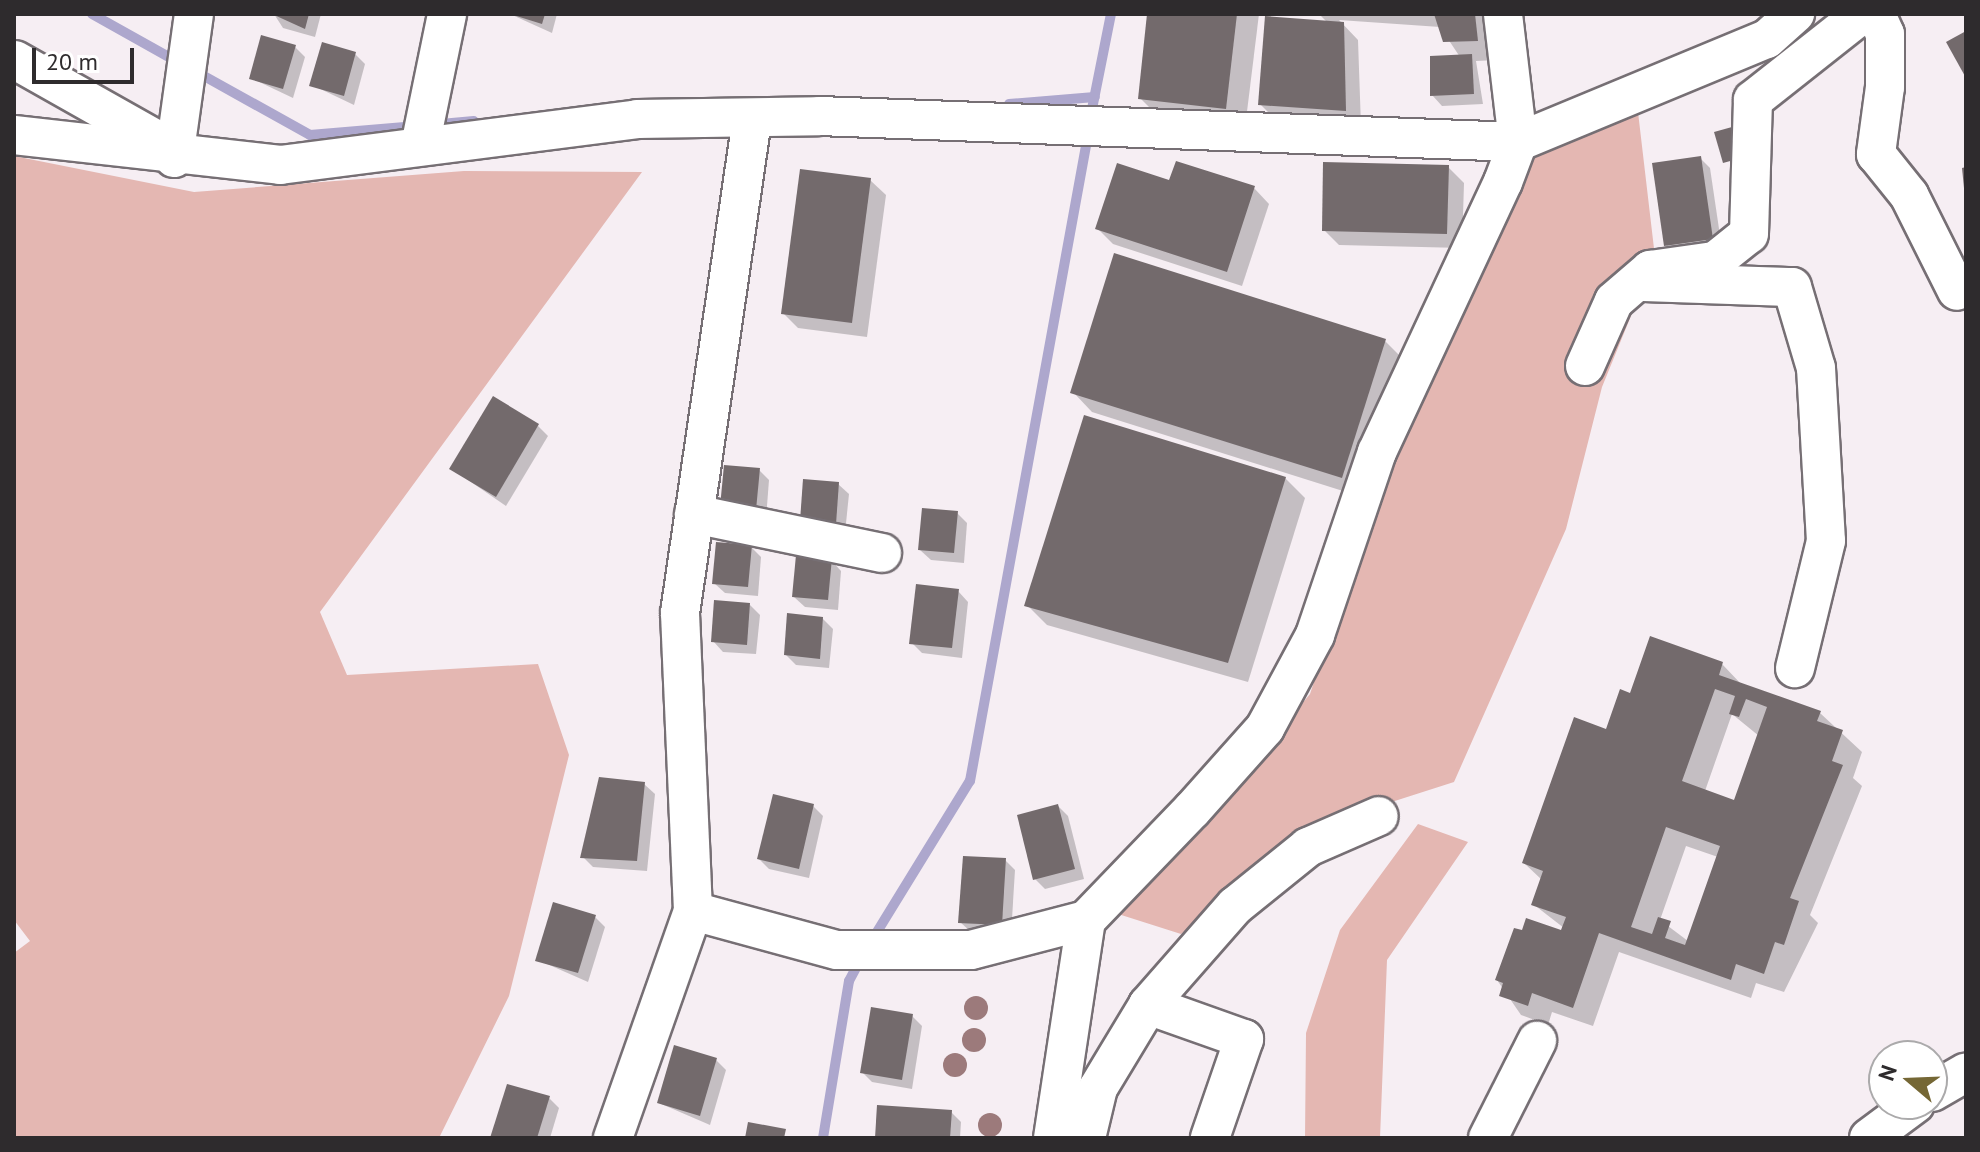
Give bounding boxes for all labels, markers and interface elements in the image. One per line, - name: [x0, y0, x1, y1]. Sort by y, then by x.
- scale bar: [36, 32, 138, 82]
- text: 20 m: [46, 46, 98, 77]
- north arrow: [1868, 1040, 1948, 1120]
- text: N: [1872, 1061, 1903, 1084]

